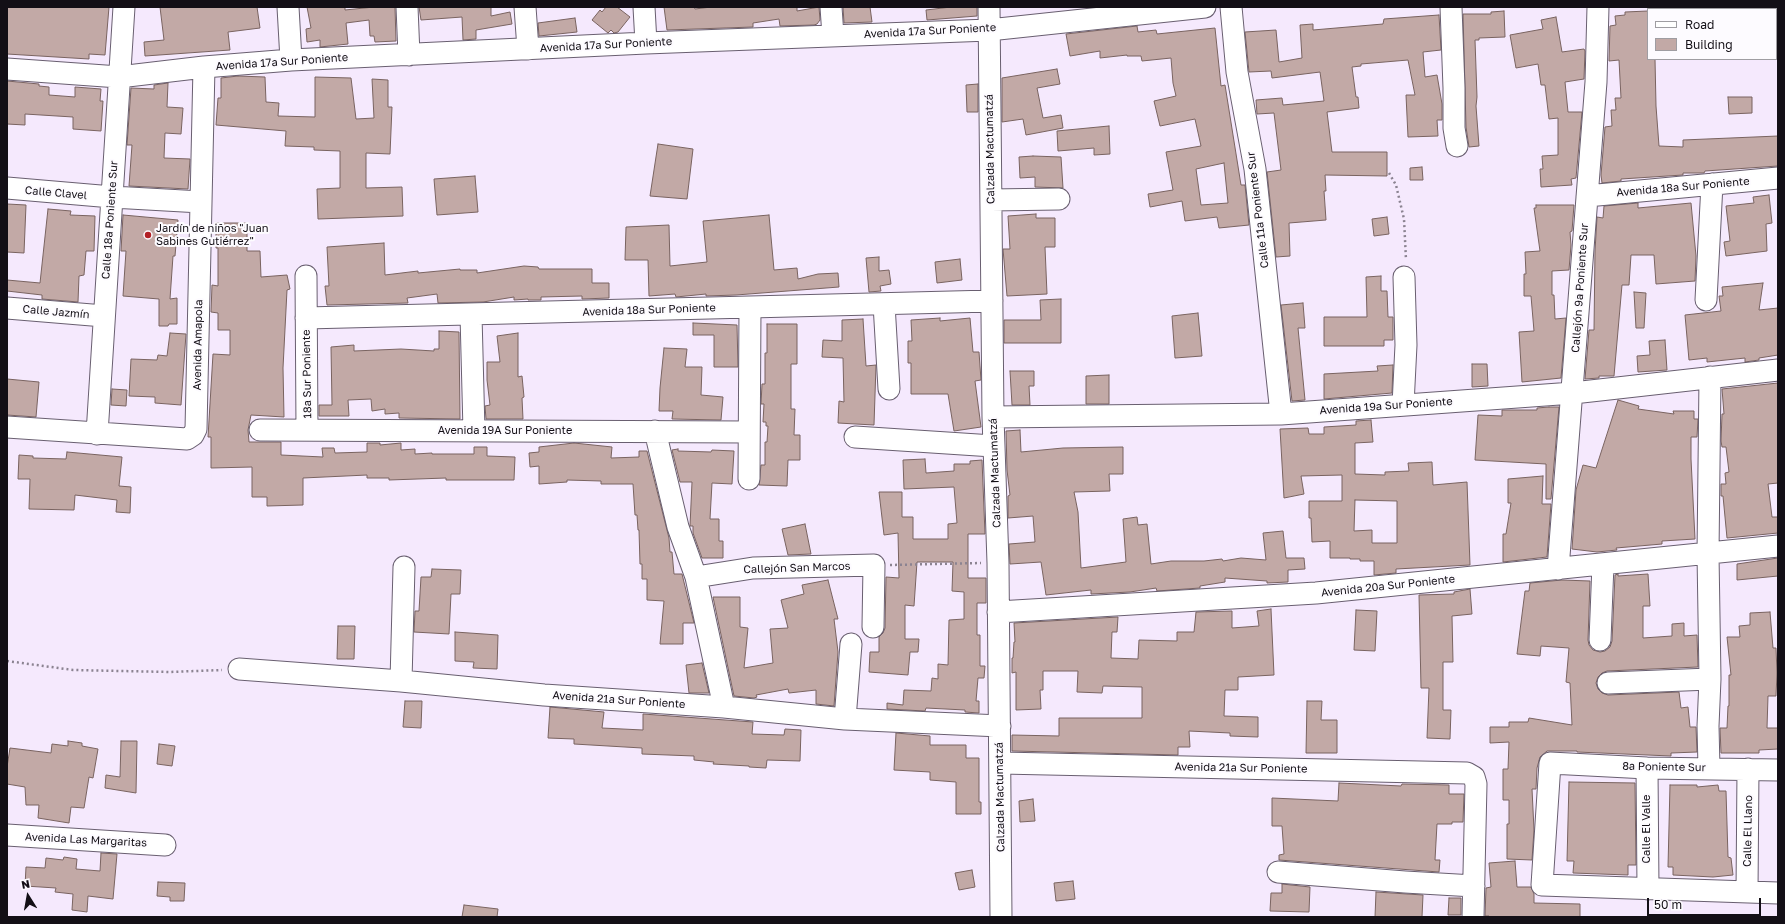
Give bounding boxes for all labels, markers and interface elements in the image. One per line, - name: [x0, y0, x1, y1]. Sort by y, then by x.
- legend: [1647, 8, 1777, 60]
- text: Road: [1685, 17, 1714, 32]
- street label: Avenida 17a Sur Poniente: [863, 21, 997, 41]
- street label: Avenida 17a Sur Poniente: [539, 35, 673, 55]
- text: Building: [1685, 37, 1733, 52]
- street label: Avenida 17a Sur Poniente: [215, 51, 349, 73]
- street label: Calzada Mactumatzá: [982, 94, 998, 204]
- street label: Calle 11a Poniente Sur: [1244, 151, 1272, 269]
- street label: Calle 18a Poniente Sur: [99, 160, 121, 280]
- street label: Avenida 18a Sur Poniente: [1616, 175, 1750, 199]
- street label: Calle Clavel: [24, 184, 88, 202]
- place label: Jardín de niños "Juan Sabines Gutiérrez": [156, 222, 268, 248]
- street label: Callejón 9a Poniente Sur: [1569, 223, 1591, 353]
- marker: Jardín de niños "Juan Sabines Gutiérrez": [143, 230, 153, 240]
- street label: Avenida Amapola: [191, 299, 205, 391]
- street label: Avenida 18a Sur Poniente: [582, 301, 716, 319]
- street label: Calle Jazmín: [22, 302, 90, 322]
- street label: 18a Sur Poniente: [300, 329, 314, 419]
- street label: Avenida 19a Sur Poniente: [1319, 395, 1453, 417]
- street label: Calzada Mactumatzá: [986, 418, 1004, 528]
- street label: Avenida 19A Sur Poniente: [438, 424, 572, 438]
- street label: Callejón San Marcos: [743, 560, 851, 576]
- street label: Avenida 20a Sur Poniente: [1320, 572, 1456, 600]
- street label: Avenida 21a Sur Poniente: [552, 689, 686, 711]
- street label: Calzada Mactumatzá: [992, 742, 1008, 852]
- street label: Avenida 21a Sur Poniente: [1174, 760, 1308, 776]
- street label: 8a Poniente Sur: [1622, 760, 1706, 774]
- street label: Calle El Valle: [1640, 795, 1654, 863]
- street label: Calle El Llano: [1741, 795, 1755, 867]
- street label: Avenida Las Margaritas: [25, 830, 147, 850]
- north arrow: [8, 876, 48, 916]
- text: N: [20, 877, 31, 891]
- scale bar: [1649, 890, 1763, 916]
- text: 50 m: [1654, 897, 1682, 912]

